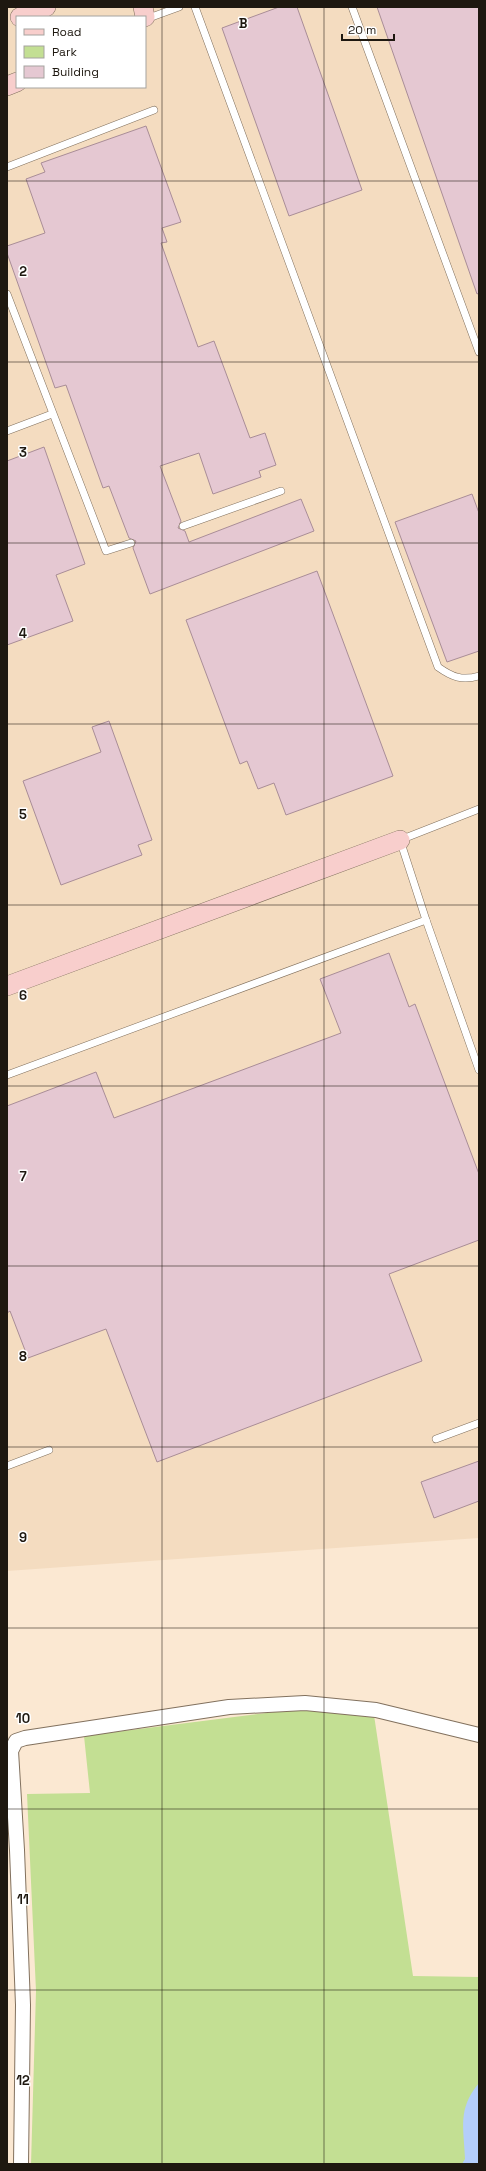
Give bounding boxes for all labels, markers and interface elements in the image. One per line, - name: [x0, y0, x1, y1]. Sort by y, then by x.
- text: B: [239, 15, 248, 32]
- legend: [16, 16, 146, 88]
- scale bar: [342, 16, 394, 42]
- text: 20 m: [348, 22, 376, 38]
- text: Road: [52, 24, 81, 40]
- text: Park: [52, 44, 77, 60]
- text: Building: [52, 64, 99, 80]
- text: 2: [19, 263, 27, 280]
- text: 3: [19, 444, 27, 461]
- text: 4: [19, 625, 27, 642]
- text: 5: [19, 806, 27, 823]
- text: 6: [19, 987, 27, 1004]
- text: 7: [19, 1168, 27, 1185]
- text: 8: [19, 1348, 27, 1365]
- text: 9: [19, 1529, 27, 1546]
- text: 10: [16, 1710, 30, 1727]
- text: 11: [17, 1891, 29, 1908]
- text: 12: [16, 2072, 30, 2089]

